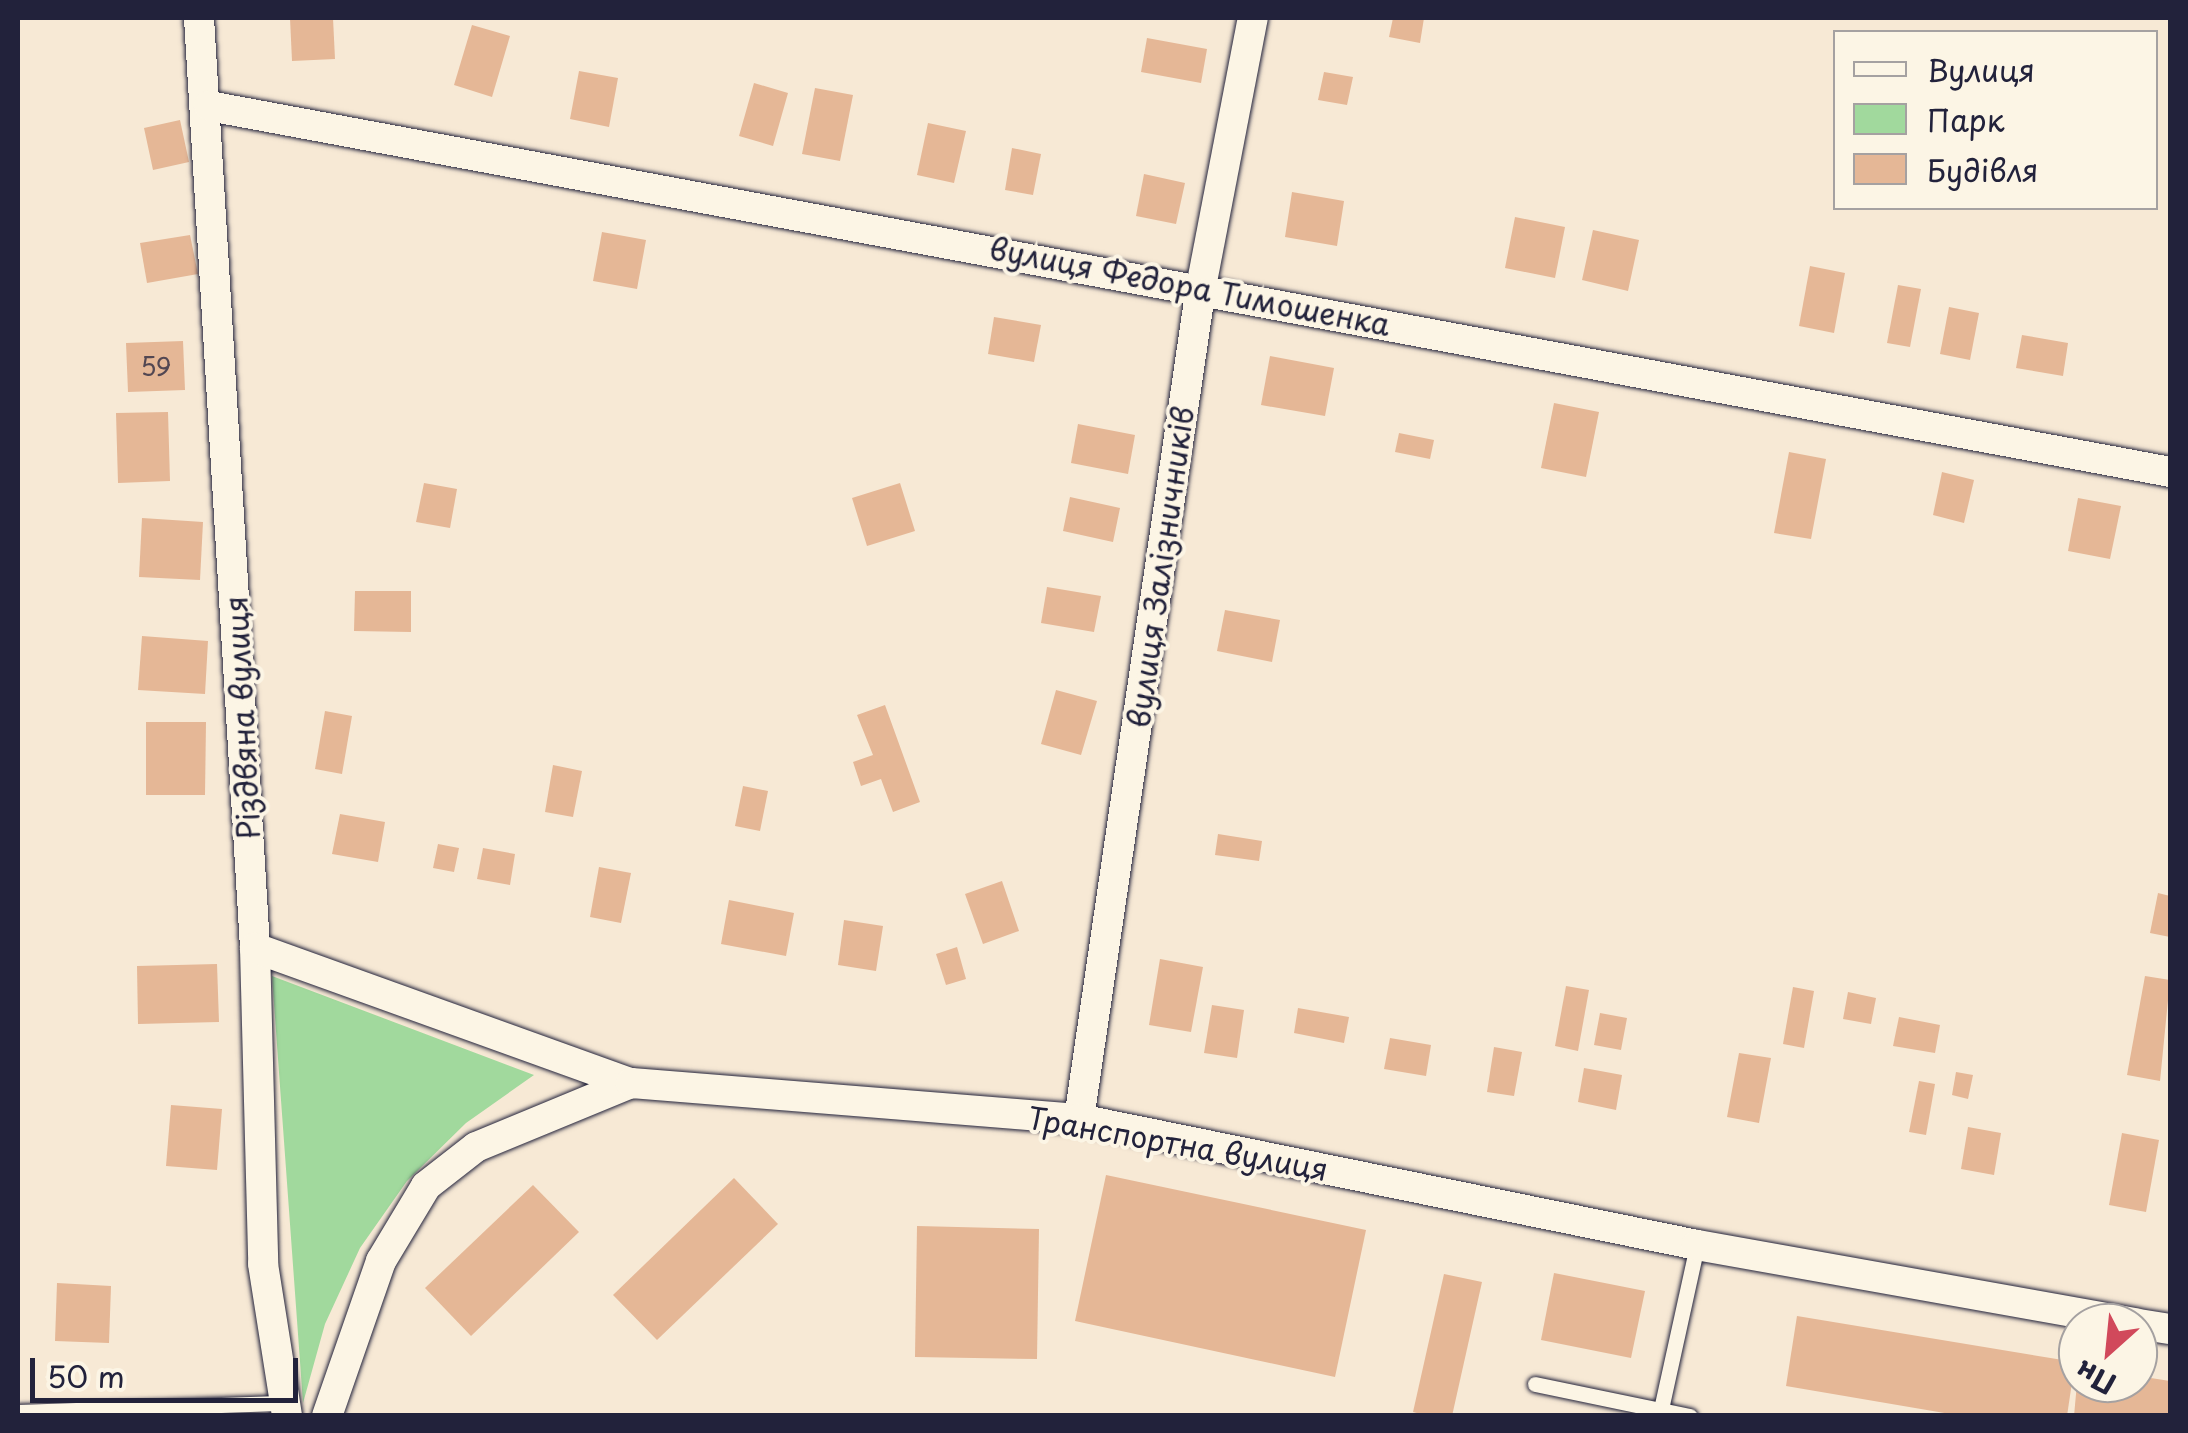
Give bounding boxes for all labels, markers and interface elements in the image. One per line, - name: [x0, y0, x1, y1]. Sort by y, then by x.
- legend: [1833, 30, 2158, 210]
- text: Вулиця: [1927, 47, 2035, 92]
- text: Парк: [1927, 97, 2004, 142]
- text: Будівля: [1927, 147, 2039, 192]
- street label: вулиця Федора Тимошенка: [986, 229, 1394, 343]
- house number: 59: [140, 351, 172, 381]
- street label: вулиця Залізничників: [1120, 404, 1200, 730]
- street label: Різдвяна вулиця: [218, 595, 266, 841]
- street label: Транспортна вулиця: [1024, 1099, 1332, 1187]
- north arrow: [2058, 1303, 2158, 1403]
- scale bar: [35, 1338, 302, 1400]
- text: Пн: [2067, 1350, 2123, 1407]
- text: 50 m: [47, 1353, 125, 1398]

